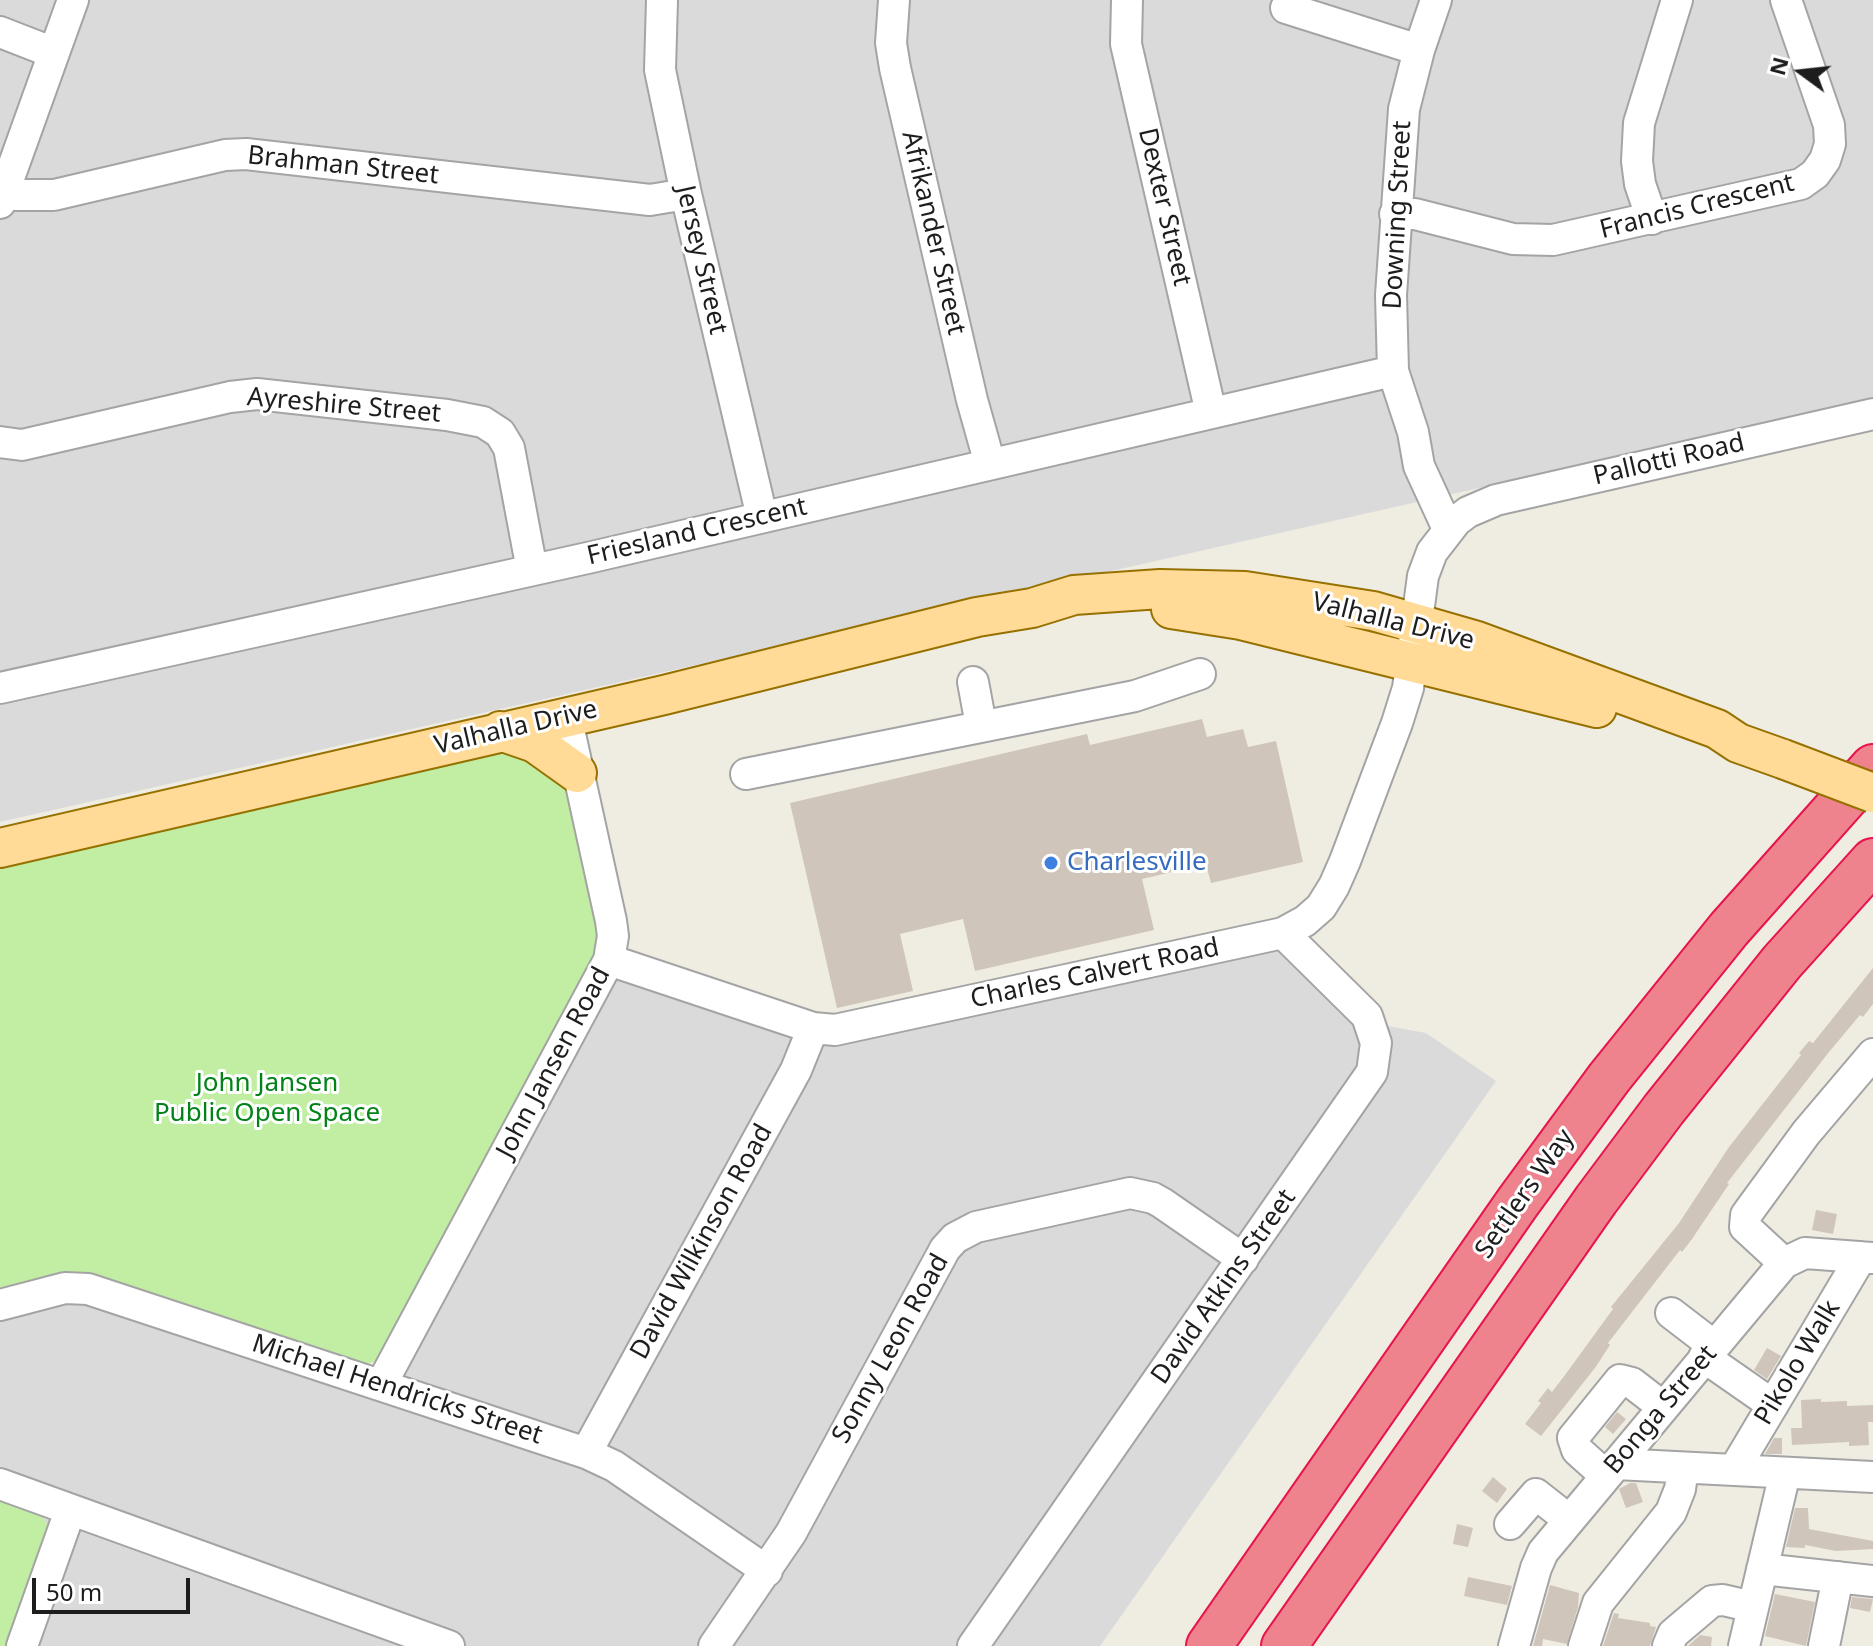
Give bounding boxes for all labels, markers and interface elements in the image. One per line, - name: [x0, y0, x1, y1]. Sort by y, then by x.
- north arrow: [1761, 32, 1841, 112]
- text: N: [1761, 53, 1795, 78]
- street label: Downing Street: [1377, 120, 1419, 310]
- street label: Dexter Street: [1131, 125, 1197, 289]
- street label: Afrikander Street: [894, 128, 972, 338]
- street label: Brahman Street: [246, 140, 440, 192]
- street label: Francis Crescent: [1597, 168, 1797, 246]
- street label: Jersey Street: [669, 183, 733, 337]
- street label: Ayreshire Street: [246, 382, 442, 430]
- street label: Pallotti Road: [1590, 427, 1748, 493]
- street label: Friesland Crescent: [584, 492, 810, 572]
- street label: Valhalla Drive: [1309, 587, 1477, 657]
- street label: Valhalla Drive: [432, 694, 600, 762]
- place label: Charlesville: [1067, 847, 1207, 879]
- marker: Charlesville: [1042, 854, 1060, 872]
- street label: Charles Calvert Road: [968, 932, 1222, 1016]
- street label: John Jansen Road: [490, 962, 618, 1164]
- park label: John Jansen Public Open Space: [154, 1068, 380, 1130]
- street label: David Wilkinson Road: [624, 1119, 780, 1365]
- street label: Settlers Way: [1469, 1123, 1581, 1265]
- street label: David Atkins Street: [1145, 1184, 1303, 1390]
- street label: Sonny Leon Road: [826, 1249, 956, 1449]
- street label: Pikolo Walk: [1749, 1295, 1847, 1431]
- street label: Michael Hendricks Street: [248, 1328, 546, 1452]
- street label: Bonga Street: [1598, 1339, 1724, 1481]
- scale bar: [36, 1562, 194, 1612]
- text: 50 m: [46, 1575, 102, 1608]

